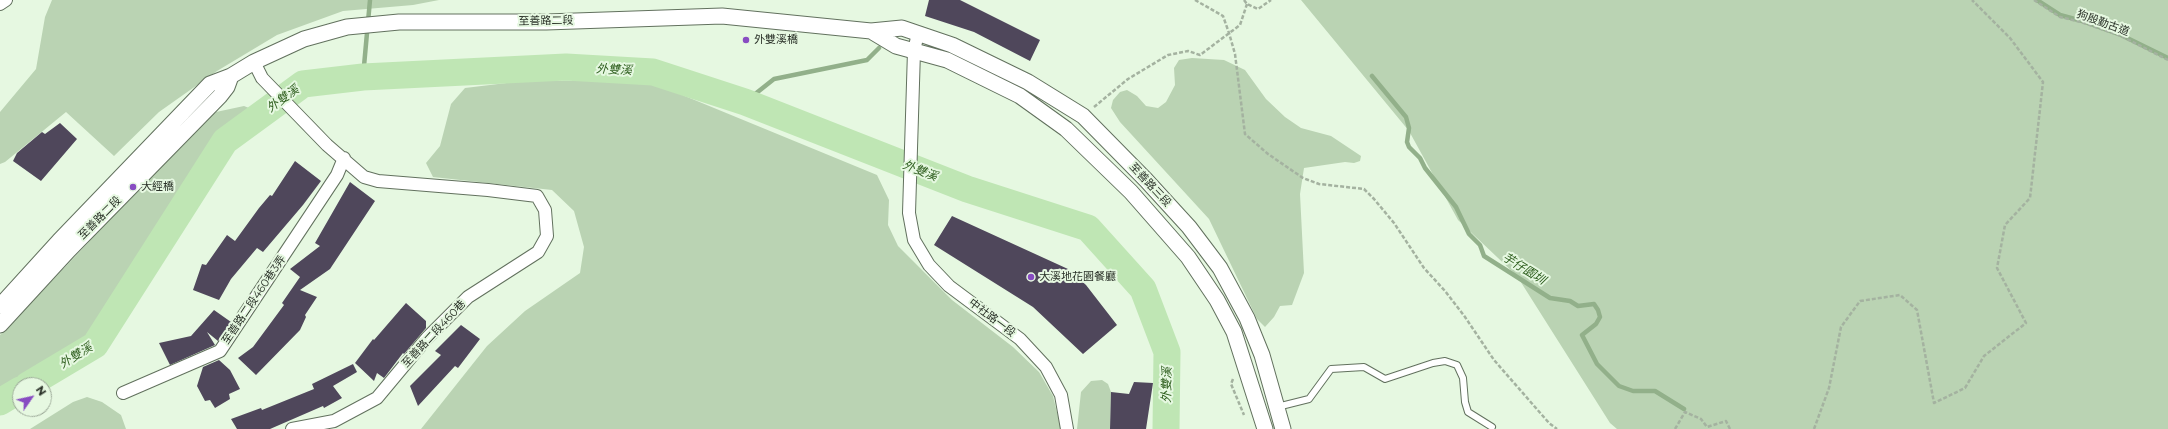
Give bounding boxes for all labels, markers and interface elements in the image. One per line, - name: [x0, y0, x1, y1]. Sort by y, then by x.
- street label: 狗殷勤古道: [2075, 7, 2131, 39]
- street label: 至善路二段: [518, 14, 574, 28]
- place label: 外雙溪橋: [754, 33, 798, 47]
- marker: 外雙溪橋: [741, 35, 751, 45]
- water label: 外雙溪: [596, 62, 632, 78]
- water label: 外雙溪: [264, 83, 302, 115]
- water label: 外雙溪: [901, 158, 939, 184]
- street label: 至善路三段: [1126, 160, 1174, 210]
- place label: 大經橋: [141, 180, 174, 194]
- marker: 大經橋: [128, 182, 138, 192]
- street label: 至善路二段: [76, 194, 124, 242]
- water label: 芋仔園圳: [1500, 250, 1548, 288]
- street label: 至善路二段460巷3弄: [219, 253, 289, 347]
- place label: 大溪地花園餐廳: [1039, 270, 1116, 284]
- marker: 大溪地花園餐廳: [1026, 272, 1036, 282]
- street label: 中社路一段: [966, 296, 1018, 340]
- street label: 至善路二段460巷: [399, 298, 469, 370]
- water label: 外雙溪: [57, 340, 95, 372]
- water label: 外雙溪: [1159, 367, 1175, 403]
- north arrow: [12, 377, 52, 417]
- text: N: [33, 383, 49, 398]

